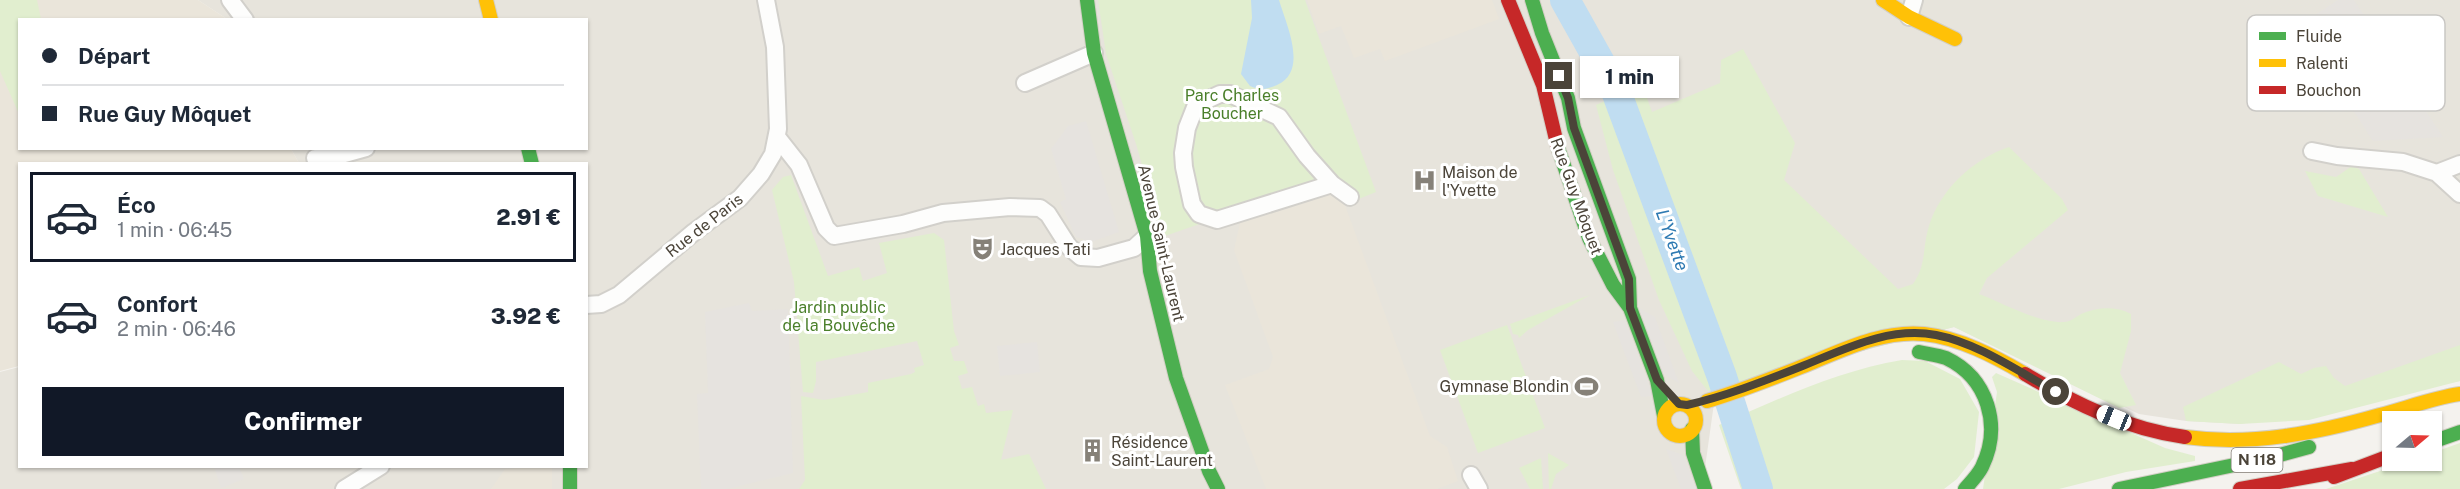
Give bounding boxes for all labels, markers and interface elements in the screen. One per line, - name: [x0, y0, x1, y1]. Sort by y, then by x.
- legend: [2247, 15, 2445, 111]
- text: Fluide: [2296, 27, 2342, 46]
- text: Départ: [78, 43, 150, 69]
- text: Ralenti: [2296, 54, 2348, 73]
- callout: 1 min: [1580, 55, 1679, 97]
- route end: [1545, 62, 1572, 89]
- text: 1 min: [1605, 65, 1654, 89]
- text: Bouchon: [2296, 81, 2361, 100]
- park label: Parc Charles Boucher: [1185, 86, 1279, 123]
- text: Rue Guy Môquet: [78, 101, 251, 127]
- street label: Rue Guy Môquet: [1547, 135, 1607, 257]
- street label: Avenue Saint-Laurent: [1134, 163, 1189, 323]
- place label: Maison de l'Yvette: [1442, 163, 1518, 200]
- hospital icon: Maison de l'Yvette: [1411, 168, 1437, 194]
- icon: car: [45, 190, 99, 244]
- street label: Rue de Paris: [662, 190, 746, 261]
- text: Éco: [117, 192, 156, 218]
- text: 2.91 €: [496, 204, 561, 230]
- water label: L'Yvette: [1652, 206, 1693, 274]
- text: 1 min · 06:45: [117, 218, 232, 242]
- theatre icon: Jacques Tati: [969, 236, 995, 262]
- place label: Jacques Tati: [1000, 240, 1091, 259]
- icon: car: [45, 289, 99, 343]
- text: Confort: [117, 291, 198, 317]
- park label: Jardin public de la Bouvêche: [783, 298, 895, 335]
- text: 3.92 €: [491, 303, 561, 329]
- text: 2 min · 06:46: [117, 317, 236, 341]
- sports icon: Gymnase Blondin: [1574, 373, 1600, 399]
- place label: Gymnase Blondin: [1440, 377, 1569, 396]
- route start: [2042, 378, 2069, 405]
- button: Confirmer: [42, 387, 564, 456]
- car: [2094, 403, 2134, 433]
- north arrow: [2382, 411, 2442, 471]
- map controls: [2382, 411, 2442, 471]
- place label: Résidence Saint-Laurent: [1111, 433, 1213, 470]
- building icon: Résidence Saint-Laurent: [1080, 438, 1106, 464]
- road number: N 118: [2232, 448, 2282, 472]

